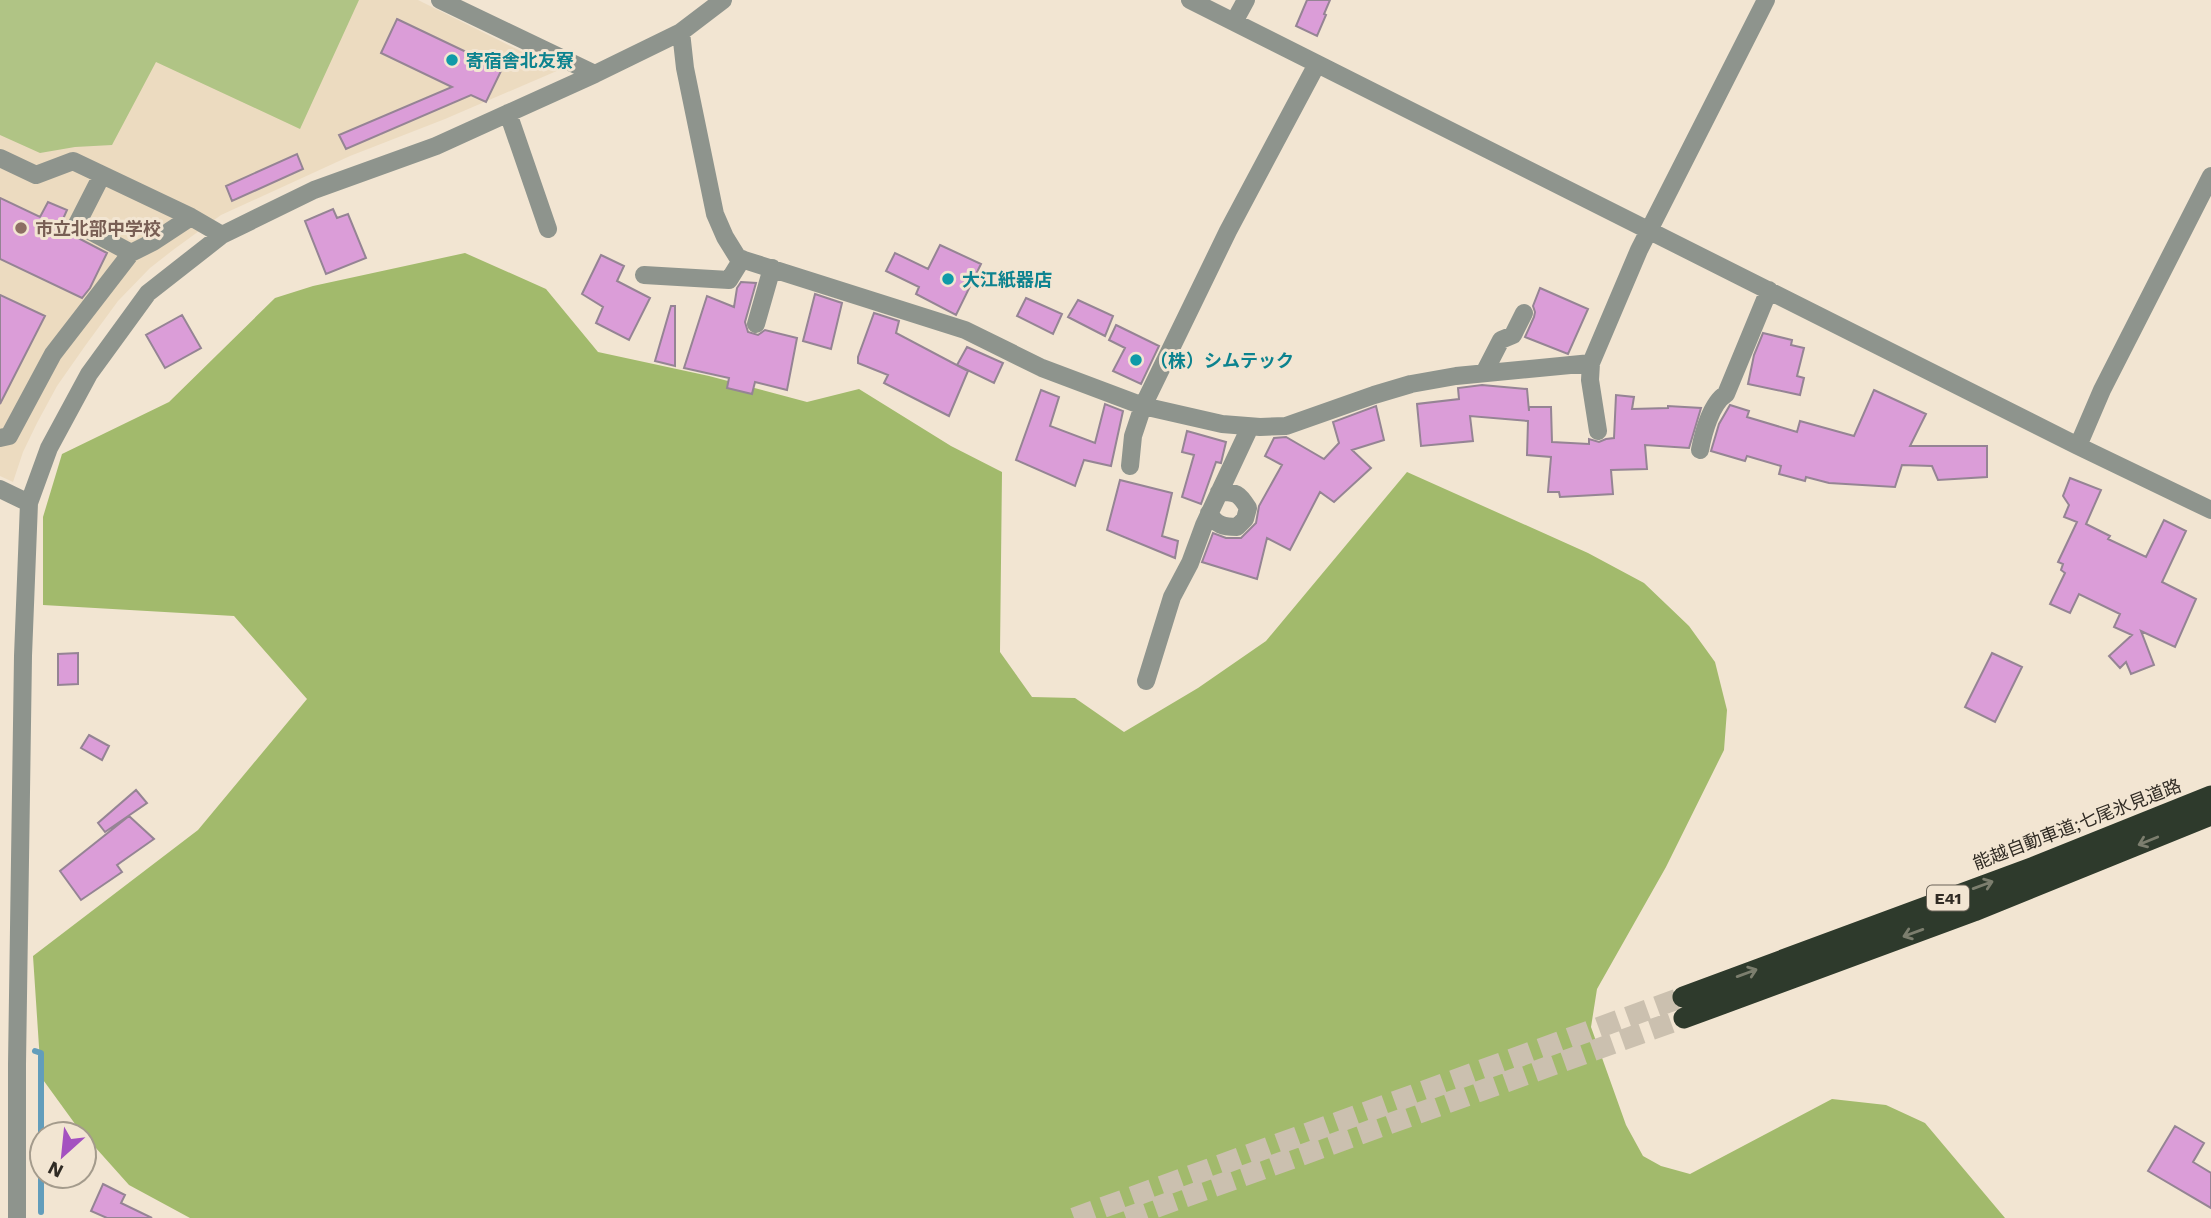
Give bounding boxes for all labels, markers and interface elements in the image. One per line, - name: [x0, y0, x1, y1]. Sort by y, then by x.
- place label: 寄宿舎北友寮: [466, 50, 574, 71]
- marker: 寄宿舎北友寮: [444, 52, 460, 68]
- place label: 市立北部中学校: [35, 218, 161, 239]
- marker: 市立北部中学校: [13, 220, 29, 236]
- place label: 大江紙器店: [962, 269, 1052, 290]
- marker: 大江紙器店: [940, 271, 956, 287]
- place label: （株）シムテック: [1150, 350, 1294, 371]
- marker: （株）シムテック: [1128, 352, 1144, 368]
- street label: 能越自動車道;七尾氷見道路: [1970, 775, 2184, 873]
- one-way arrow: [2137, 835, 2159, 848]
- one-way arrow: [1972, 878, 1994, 891]
- road number: E41: [1927, 885, 1969, 910]
- one-way arrow: [1903, 928, 1925, 941]
- one-way arrow: [1735, 966, 1757, 978]
- north arrow: [28, 1120, 98, 1190]
- text: N: [44, 1156, 67, 1183]

